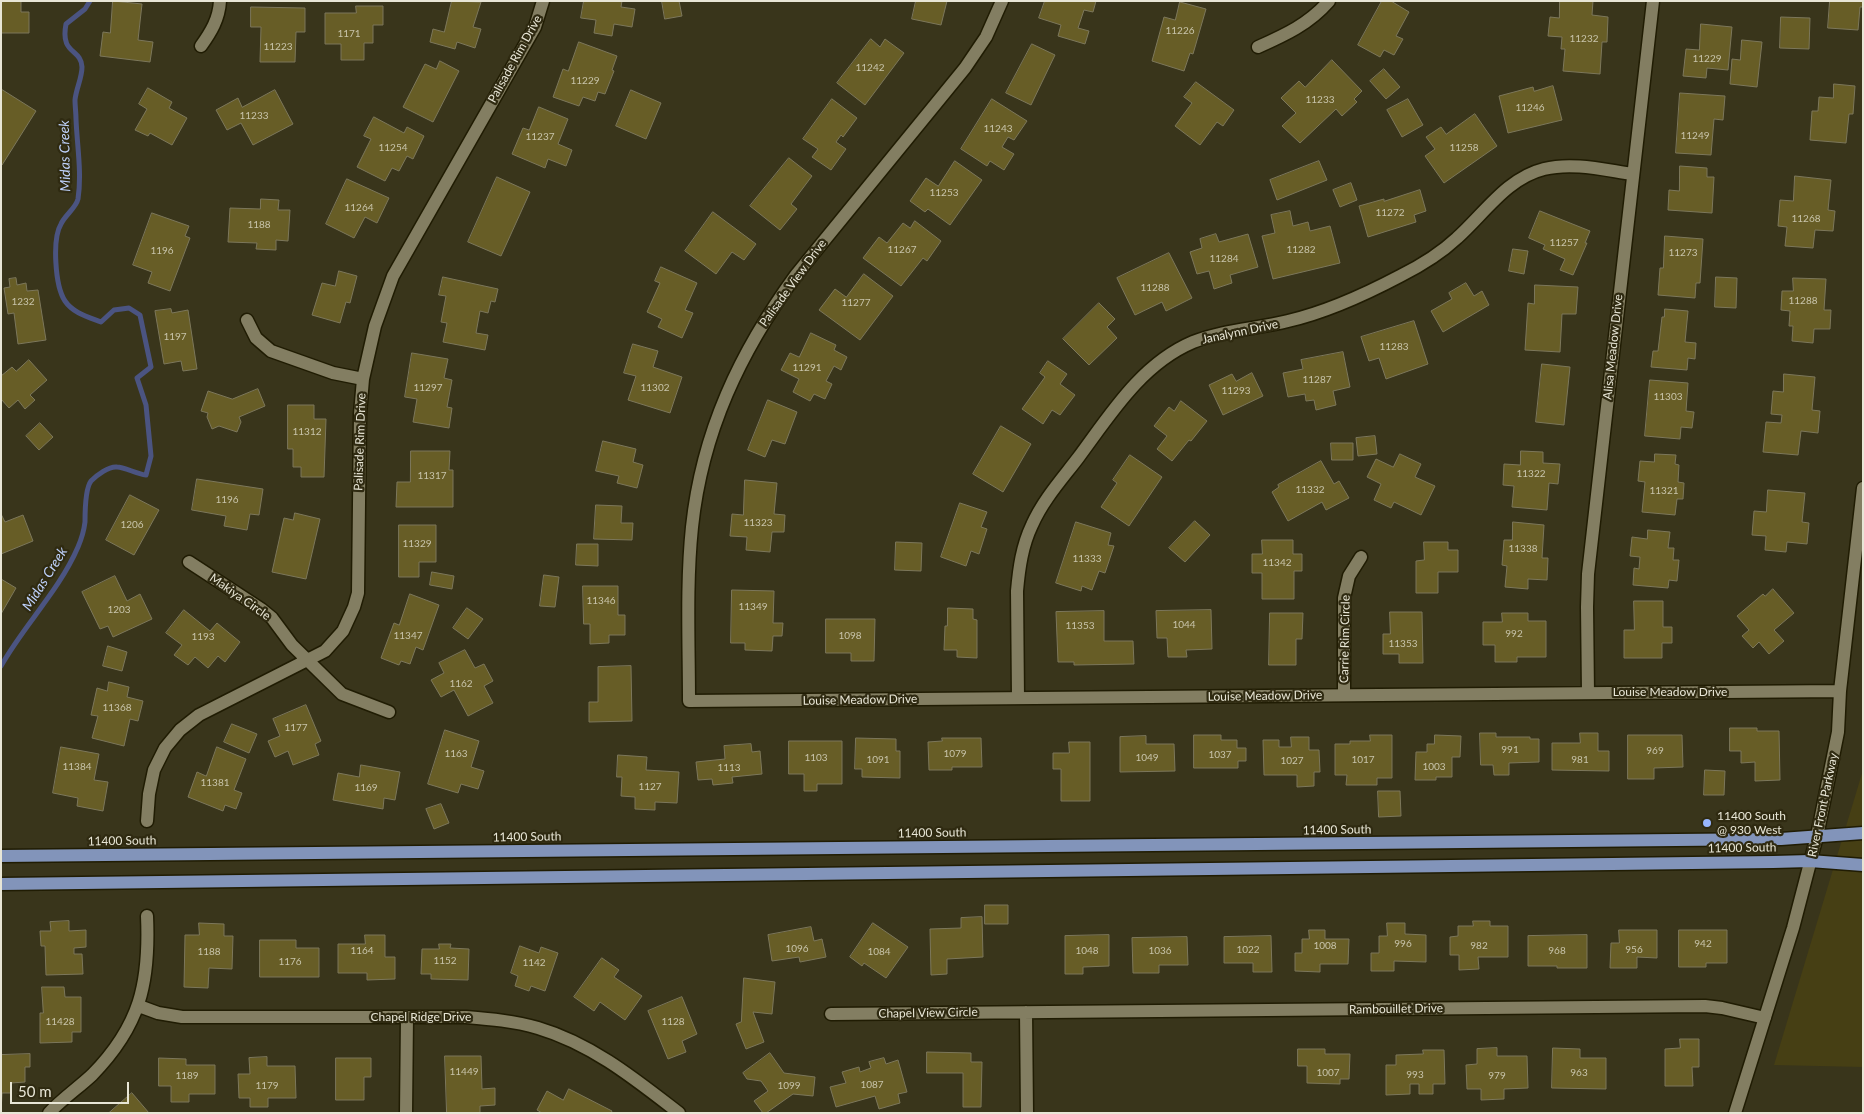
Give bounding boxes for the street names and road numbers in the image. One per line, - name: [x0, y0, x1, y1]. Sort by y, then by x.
- street label: Palisade Rim Drive: [485, 13, 545, 105]
- street label: Palisade View Drive: [757, 237, 829, 329]
- street label: Alisa Meadow Drive: [1600, 294, 1626, 400]
- street label: Janalynn Drive: [1201, 317, 1279, 347]
- street label: Palisade Rim Drive: [351, 393, 369, 491]
- street label: Makiya Circle: [207, 571, 273, 623]
- street label: Carrie Rim Circle: [1337, 595, 1353, 683]
- street label: Louise Meadow Drive: [1613, 685, 1727, 699]
- street label: Louise Meadow Drive: [1208, 688, 1322, 704]
- street label: Louise Meadow Drive: [803, 692, 917, 708]
- street label: River Front Parkway: [1805, 752, 1841, 858]
- street label: 11400 South: [1302, 822, 1372, 838]
- street label: 11400 South: [897, 825, 967, 841]
- street label: 11400 South: [492, 829, 562, 845]
- street label: 11400 South: [87, 833, 157, 849]
- street label: 11400 South: [1707, 840, 1777, 856]
- street label: Rambouillet Drive: [1349, 1001, 1443, 1017]
- street label: Chapel View Circle: [878, 1005, 978, 1021]
- street label: Chapel Ridge Drive: [371, 1010, 471, 1024]

